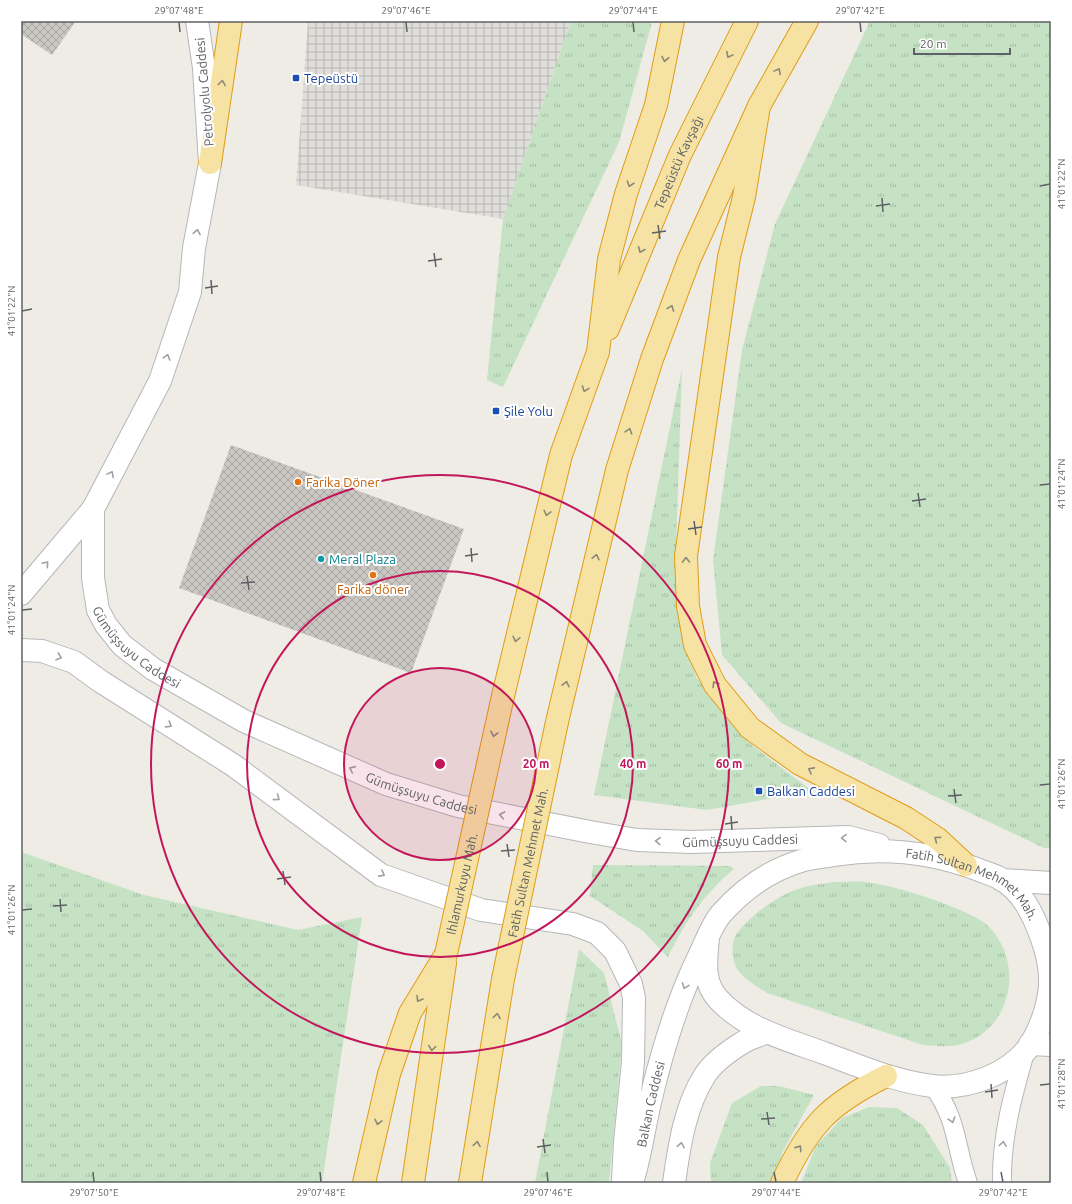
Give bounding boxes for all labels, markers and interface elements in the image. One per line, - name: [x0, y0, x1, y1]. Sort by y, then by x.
- text: 29°07'48"E: [154, 5, 204, 16]
- text: 29°07'46"E: [381, 5, 431, 16]
- text: 29°07'44"E: [608, 5, 658, 16]
- text: 29°07'42"E: [835, 5, 885, 16]
- scale bar: [914, 30, 1010, 56]
- street label: Petrolyolu Caddesi: [192, 37, 216, 147]
- text: 20 m: [920, 37, 947, 50]
- one-way arrow: [726, 51, 733, 59]
- one-way arrow: [662, 56, 670, 62]
- one-way arrow: [773, 68, 781, 76]
- place label: Tepeüstü: [304, 71, 358, 85]
- marker: Tepeüstü: [291, 73, 301, 83]
- one-way arrow: [217, 80, 226, 86]
- street label: Tepeüstü Kavşağı: [651, 113, 706, 211]
- text: 41°01'22"N: [1056, 159, 1067, 209]
- one-way arrow: [626, 180, 634, 187]
- one-way arrow: [193, 229, 201, 235]
- one-way arrow: [637, 247, 645, 254]
- text: 41°01'22"N: [6, 286, 17, 336]
- one-way arrow: [666, 305, 674, 312]
- one-way arrow: [162, 354, 171, 361]
- one-way arrow: [582, 385, 590, 392]
- place label: Şile Yolu: [504, 404, 553, 418]
- marker: Şile Yolu: [491, 406, 501, 416]
- one-way arrow: [624, 428, 633, 435]
- text: 41°01'24"N: [1056, 459, 1067, 509]
- one-way arrow: [107, 471, 114, 479]
- place label: Farika Döner: [306, 475, 380, 489]
- marker: Farika Döner: [293, 477, 303, 487]
- one-way arrow: [543, 510, 551, 516]
- place label: Meral Plaza: [329, 552, 396, 566]
- marker: Meral Plaza: [316, 554, 326, 564]
- one-way arrow: [591, 554, 600, 561]
- one-way arrow: [682, 557, 690, 563]
- one-way arrow: [42, 561, 49, 568]
- marker: Farika döner: [368, 570, 378, 580]
- place label: Farika döner: [337, 582, 409, 596]
- text: 41°01'24"N: [6, 585, 17, 635]
- street label: Gümüşsuyu Caddesi: [90, 604, 183, 690]
- one-way arrow: [512, 636, 520, 642]
- one-way arrow: [55, 652, 62, 661]
- one-way arrow: [561, 680, 569, 687]
- one-way arrow: [713, 681, 720, 688]
- one-way arrow: [165, 720, 172, 727]
- one-way arrow: [491, 731, 499, 738]
- centre of rings: [433, 757, 447, 771]
- text: 20 m: [523, 757, 549, 770]
- text: 40 m: [620, 757, 646, 770]
- text: 60 m: [716, 757, 742, 770]
- text: 41°01'26"N: [1056, 759, 1067, 809]
- one-way arrow: [348, 766, 356, 774]
- one-way arrow: [808, 767, 815, 774]
- street label: Gümüşsuyu Caddesi: [364, 769, 478, 817]
- place label: Balkan Caddesi: [767, 784, 855, 798]
- street label: Fatih Sultan Mehmet Mah.: [505, 786, 550, 939]
- marker: Balkan Caddesi: [754, 786, 764, 796]
- one-way arrow: [272, 793, 279, 800]
- one-way arrow: [499, 811, 505, 820]
- street label: Ihlamurkuyu Mah.: [443, 832, 480, 936]
- street label: Gümüşsuyu Caddesi: [682, 832, 798, 849]
- one-way arrow: [841, 834, 847, 842]
- one-way arrow: [655, 836, 661, 845]
- one-way arrow: [934, 837, 941, 844]
- street label: Fatih Sultan Mehmet Mah.: [905, 846, 1041, 923]
- one-way arrow: [377, 870, 385, 877]
- text: 41°01'26"N: [6, 885, 17, 935]
- one-way arrow: [682, 982, 690, 990]
- one-way arrow: [416, 995, 423, 1002]
- one-way arrow: [492, 1013, 501, 1019]
- one-way arrow: [428, 1045, 437, 1051]
- street label: Balkan Caddesi: [634, 1059, 667, 1148]
- text: 41°01'28"N: [1056, 1059, 1067, 1109]
- one-way arrow: [947, 1116, 956, 1123]
- one-way arrow: [374, 1119, 382, 1125]
- one-way arrow: [472, 1141, 480, 1148]
- one-way arrow: [676, 1141, 684, 1148]
- one-way arrow: [998, 1141, 1007, 1147]
- one-way arrow: [794, 1146, 801, 1153]
- text: 29°07'50"E: [69, 1187, 119, 1198]
- text: 29°07'48"E: [296, 1187, 346, 1198]
- text: 29°07'46"E: [523, 1187, 573, 1198]
- text: 29°07'44"E: [751, 1187, 801, 1198]
- text: 29°07'42"E: [978, 1187, 1028, 1198]

